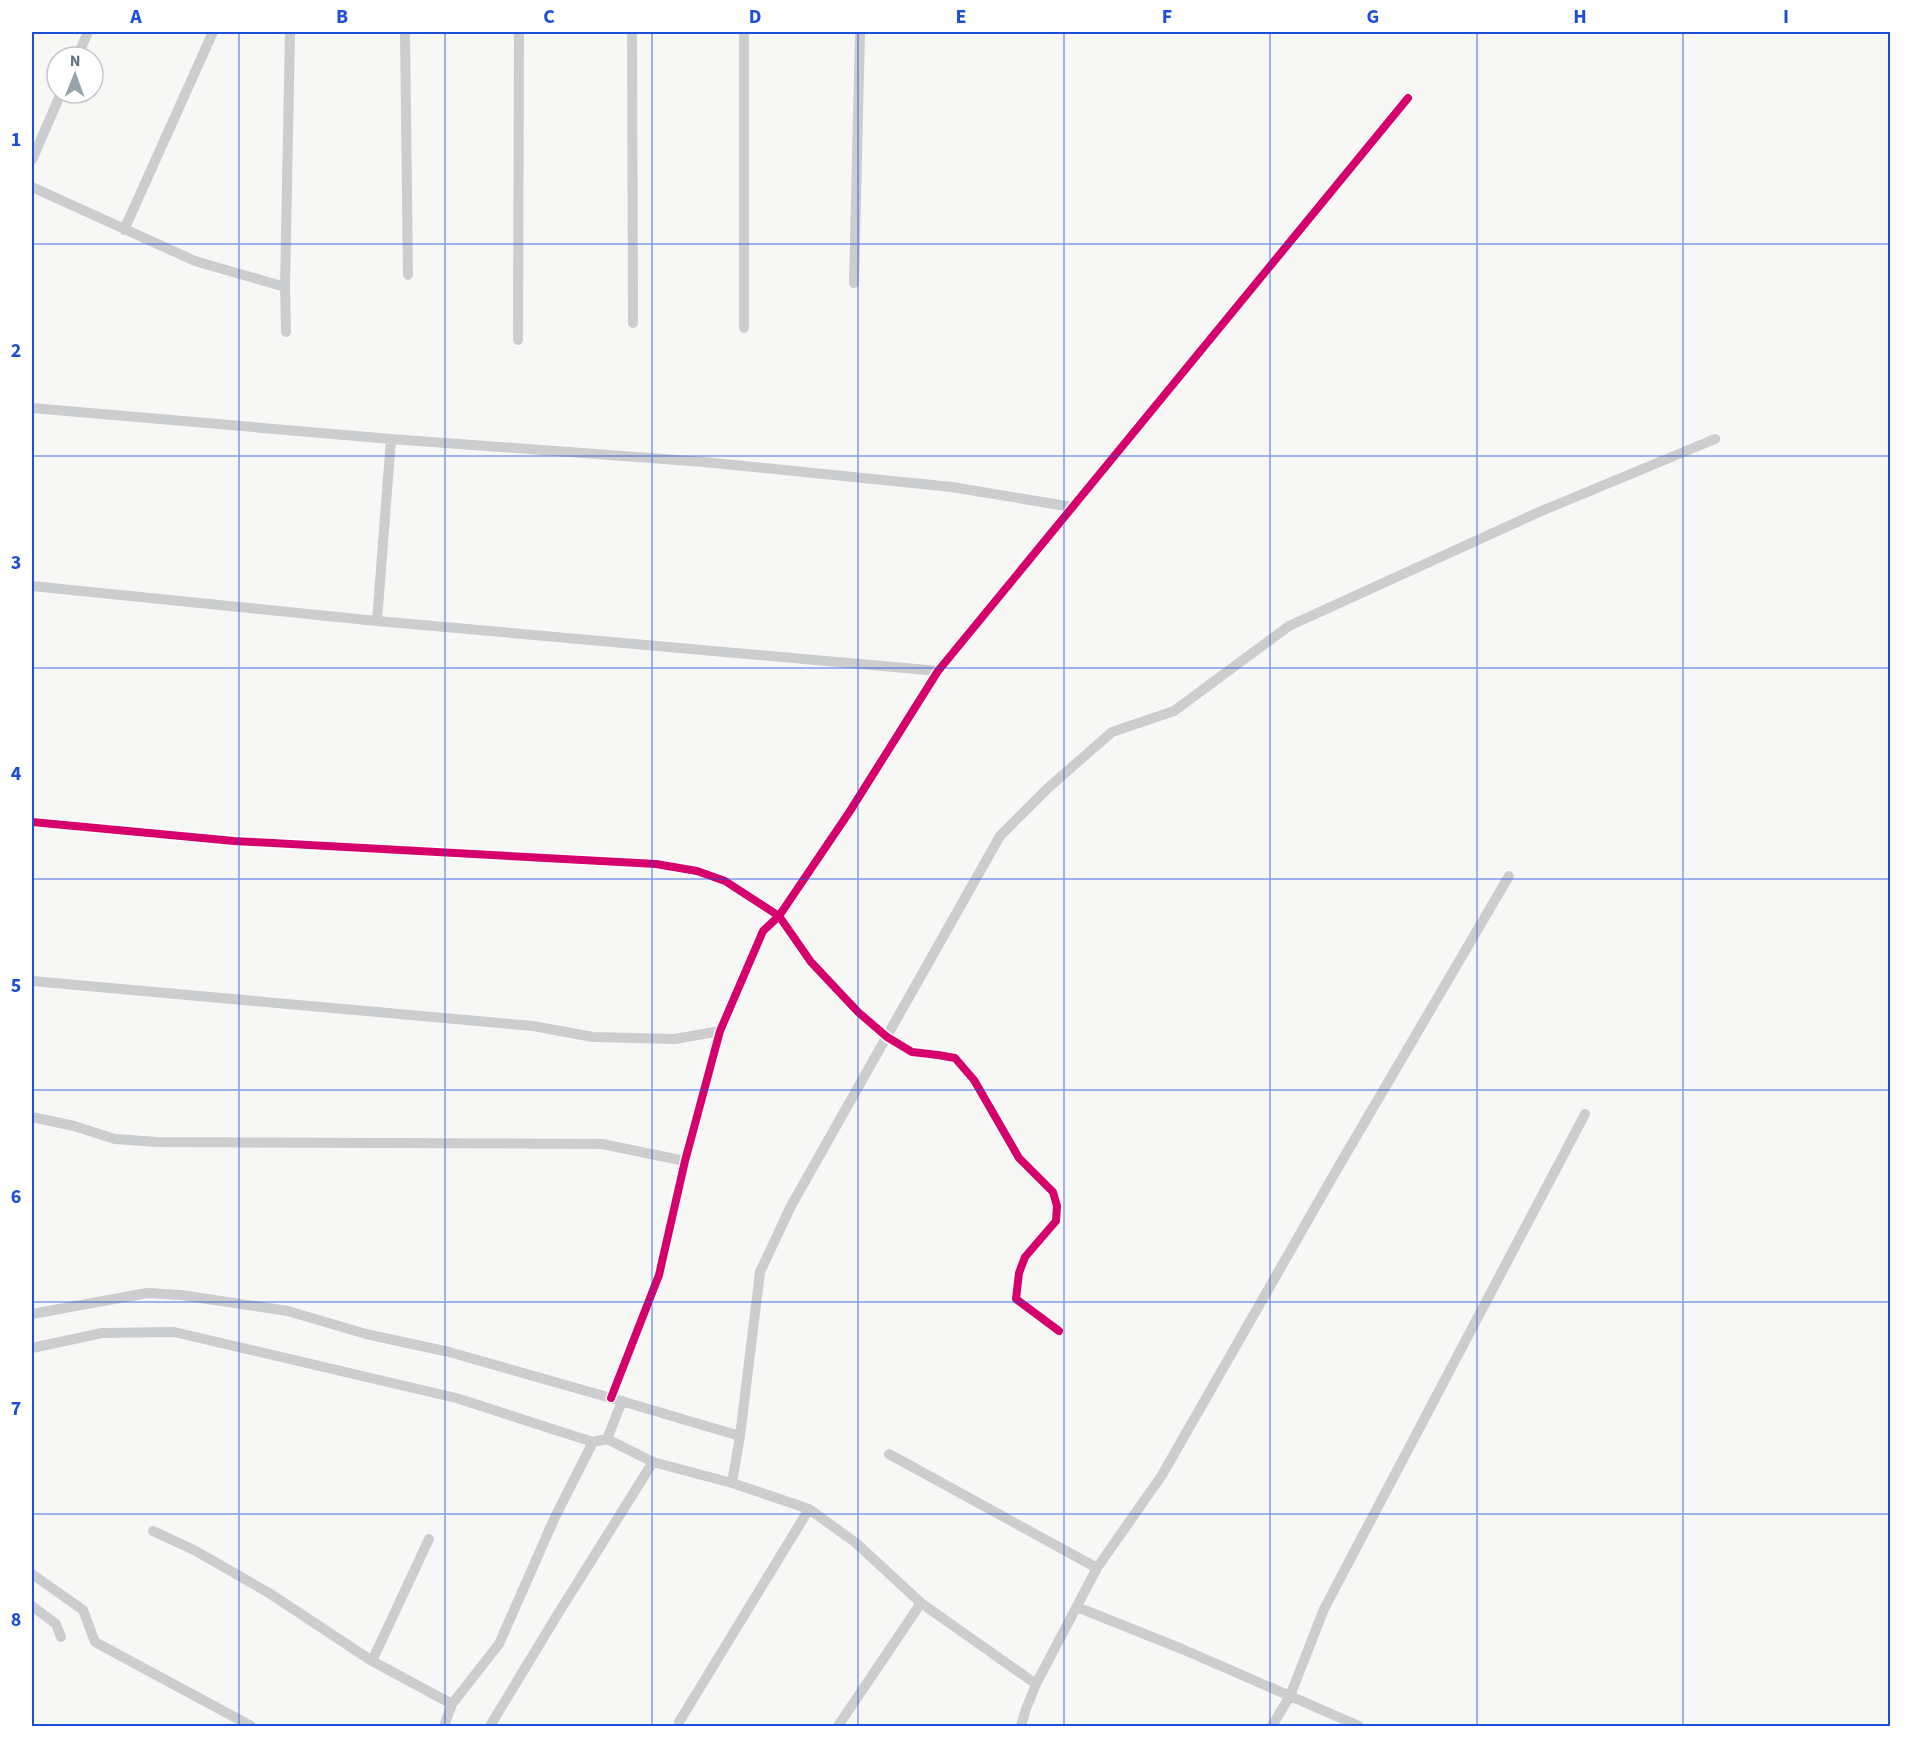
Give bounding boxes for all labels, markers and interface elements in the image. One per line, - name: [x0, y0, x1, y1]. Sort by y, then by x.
- text: A: [129, 3, 142, 31]
- text: B: [336, 3, 348, 31]
- text: C: [543, 3, 555, 31]
- text: D: [749, 3, 761, 31]
- text: E: [956, 3, 966, 31]
- text: F: [1162, 3, 1172, 31]
- text: G: [1367, 3, 1379, 31]
- text: H: [1573, 3, 1587, 31]
- text: I: [1783, 3, 1789, 31]
- north arrow: [45, 45, 105, 105]
- text: N: [70, 50, 81, 72]
- text: 1: [11, 126, 21, 154]
- text: 2: [11, 337, 21, 365]
- text: 3: [11, 549, 21, 577]
- text: 4: [11, 760, 22, 788]
- text: 5: [11, 972, 21, 1000]
- text: 6: [11, 1183, 21, 1211]
- text: 7: [11, 1395, 21, 1423]
- text: 8: [11, 1606, 21, 1634]

